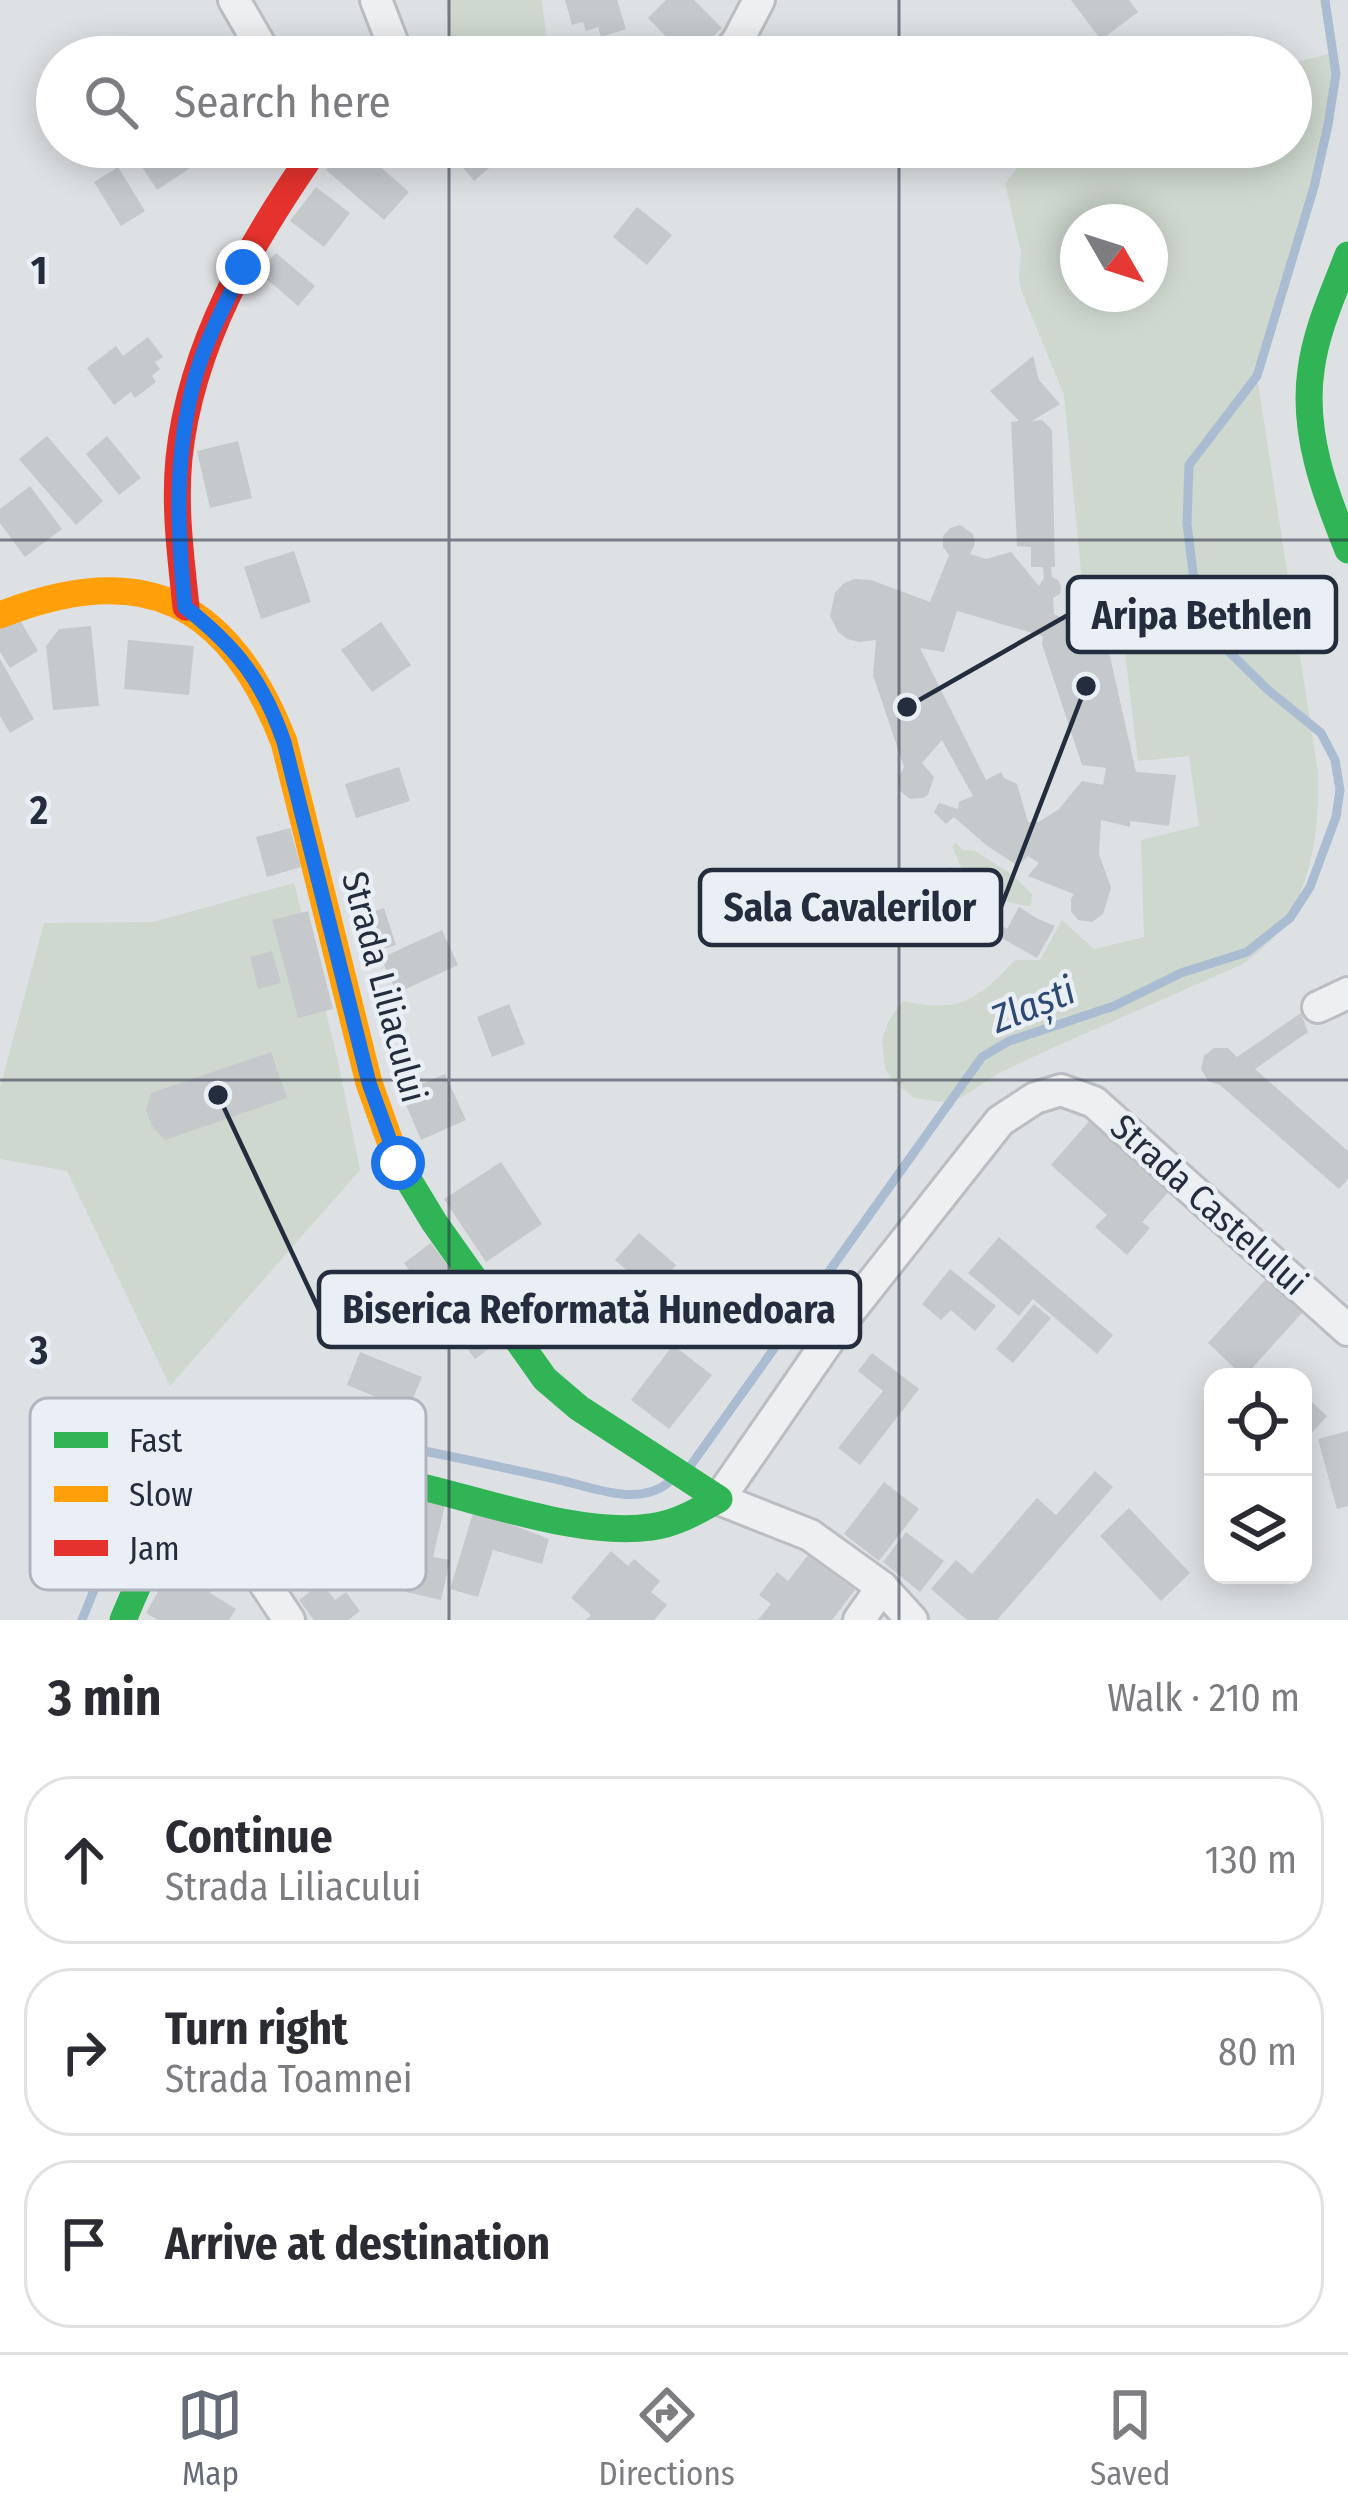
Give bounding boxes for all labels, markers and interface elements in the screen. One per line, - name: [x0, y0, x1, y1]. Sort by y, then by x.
- search box: [36, 36, 1312, 168]
- icon: search: [78, 69, 144, 135]
- text: Search here: [174, 75, 391, 129]
- north arrow: [1060, 204, 1168, 312]
- route end: [216, 240, 270, 294]
- text: 1: [31, 248, 47, 294]
- callout: Aripa Bethlen: [1068, 577, 1336, 652]
- text: Aripa Bethlen: [1091, 593, 1312, 639]
- text: 2: [29, 788, 48, 834]
- street label: Strada Liliacului: [332, 867, 436, 1107]
- callout: Sala Cavalerilor: [700, 870, 1001, 945]
- text: Sala Cavalerilor: [724, 885, 977, 931]
- water label: Zlaști: [983, 967, 1082, 1044]
- street label: Strada Castelului: [1102, 1105, 1316, 1305]
- route start: [371, 1136, 425, 1190]
- callout: Biserica Reformată Hunedoara: [319, 1272, 860, 1347]
- text: Biserica Reformată Hunedoara: [342, 1287, 836, 1333]
- text: 3: [29, 1328, 48, 1374]
- map controls: [1204, 1368, 1312, 1584]
- button: locate: [1204, 1368, 1312, 1476]
- legend: [30, 1398, 426, 1590]
- text: Fast: [129, 1421, 183, 1461]
- text: Slow: [129, 1475, 193, 1515]
- button: layers: [1204, 1476, 1312, 1584]
- text: Jam: [129, 1529, 180, 1569]
- text: 3 min: [48, 1667, 162, 1729]
- text: Walk · 210 m: [1107, 1675, 1300, 1721]
- text: Continue: [165, 1810, 333, 1864]
- icon: ahead: [51, 1827, 117, 1893]
- text: 130 m: [1205, 1837, 1297, 1883]
- text: Strada Liliacului: [165, 1864, 421, 1910]
- text: Turn right: [165, 2002, 348, 2056]
- icon: right: [51, 2019, 117, 2085]
- text: 80 m: [1218, 2029, 1297, 2075]
- text: Strada Toamnei: [165, 2056, 413, 2102]
- icon: arrive: [51, 2211, 117, 2277]
- text: Arrive at destination: [165, 2217, 550, 2271]
- tab: Map: [177, 2382, 243, 2494]
- tab: Directions: [598, 2382, 735, 2494]
- tab: Saved: [1090, 2382, 1170, 2494]

